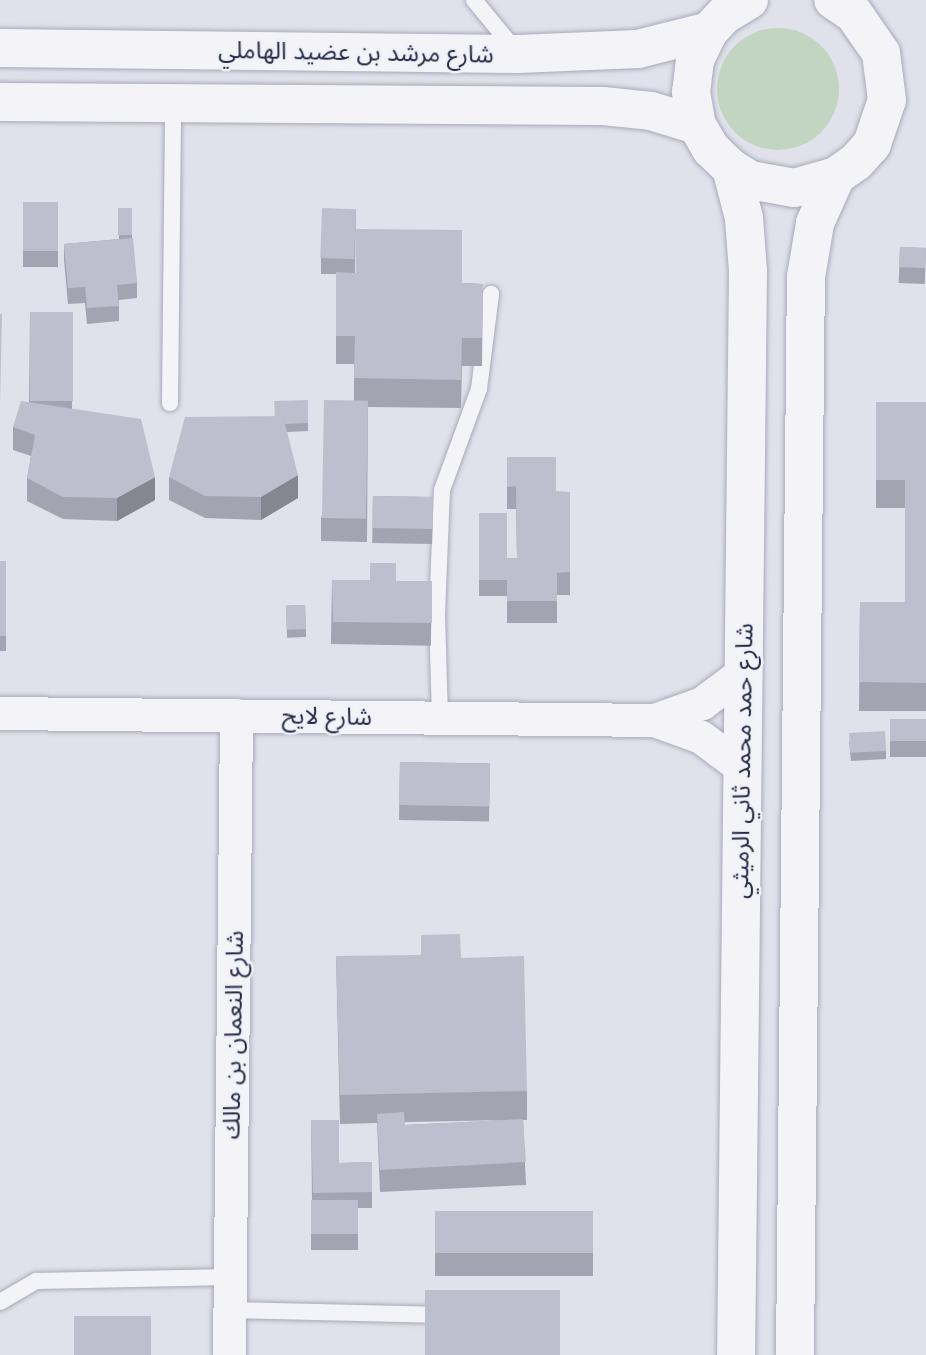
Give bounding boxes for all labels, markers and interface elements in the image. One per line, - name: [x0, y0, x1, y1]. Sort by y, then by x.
- street label: شارع مرشد بن عضيد الهاملي: [218, 35, 494, 69]
- street label: شارع حمد محمد ثاني الرميثي: [725, 623, 759, 899]
- street label: شارع لايح: [282, 701, 372, 731]
- street label: شارع النعمان بن مالك: [217, 930, 249, 1140]

